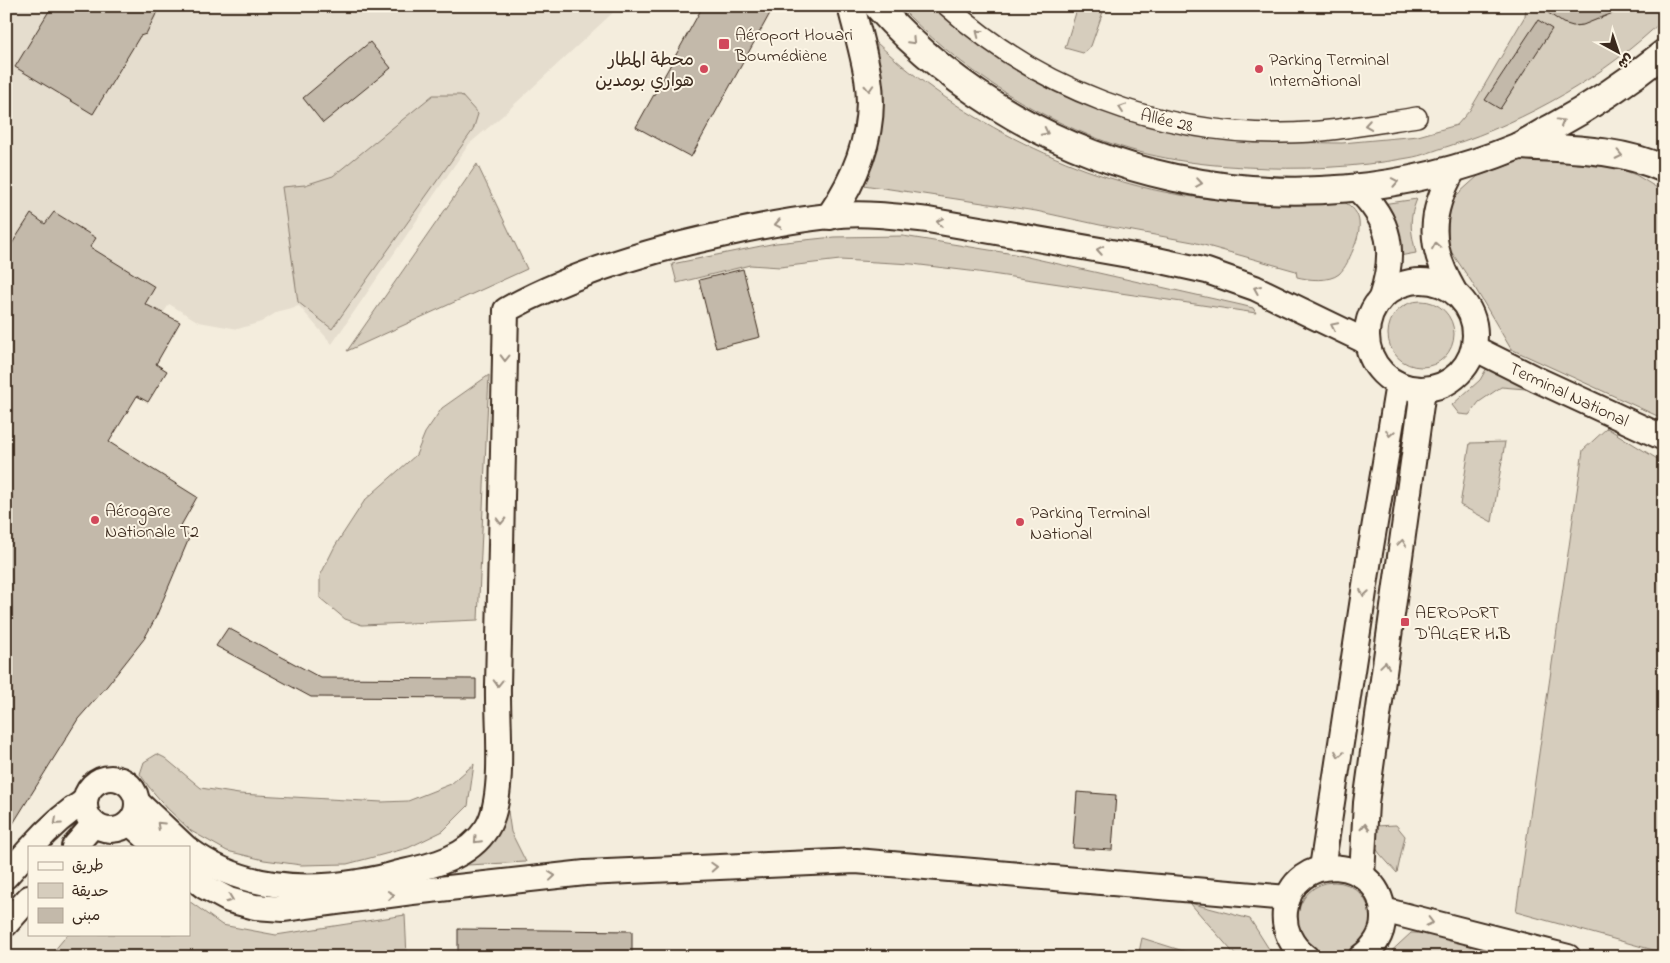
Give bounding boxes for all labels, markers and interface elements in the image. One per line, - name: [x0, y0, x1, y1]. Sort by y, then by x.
- place label: Aéroport Houari Boumédiène: [734, 23, 853, 70]
- north arrow: [1592, 28, 1642, 78]
- one-way arrow: [975, 30, 985, 39]
- one-way arrow: [906, 35, 915, 44]
- marker: Aéroport Houari Boumédiène: [717, 37, 731, 51]
- place label: محطة المطار هواري بومدين: [595, 48, 694, 95]
- place label: Parking Terminal International: [1269, 48, 1389, 95]
- text: ش: [1613, 48, 1638, 74]
- marker: محطة المطار هواري بومدين: [698, 63, 710, 75]
- marker: Parking Terminal International: [1253, 63, 1265, 75]
- one-way arrow: [863, 84, 874, 92]
- street label: Allée 28: [1138, 103, 1196, 141]
- one-way arrow: [1118, 104, 1126, 114]
- one-way arrow: [1556, 118, 1565, 128]
- one-way arrow: [1364, 119, 1373, 129]
- one-way arrow: [1040, 126, 1049, 136]
- one-way arrow: [1615, 149, 1624, 160]
- one-way arrow: [1195, 177, 1203, 187]
- one-way arrow: [1391, 178, 1400, 188]
- one-way arrow: [935, 217, 944, 227]
- one-way arrow: [774, 218, 783, 228]
- one-way arrow: [1432, 242, 1442, 251]
- one-way arrow: [1095, 245, 1104, 255]
- one-way arrow: [1253, 285, 1262, 295]
- one-way arrow: [1330, 322, 1339, 332]
- one-way arrow: [499, 355, 510, 363]
- street label: Terminal National: [1504, 357, 1632, 435]
- one-way arrow: [1385, 429, 1396, 437]
- place label: Aérogare Nationale T2: [105, 499, 199, 546]
- place label: Parking Terminal National: [1030, 501, 1150, 548]
- marker: Aérogare Nationale T2: [89, 514, 101, 526]
- marker: Parking Terminal National: [1014, 516, 1026, 528]
- one-way arrow: [496, 517, 507, 525]
- one-way arrow: [1396, 538, 1406, 547]
- one-way arrow: [1359, 589, 1369, 597]
- place label: AEROPORT D'ALGER H.B: [1414, 601, 1511, 648]
- marker: AEROPORT D'ALGER H.B: [1399, 616, 1411, 628]
- one-way arrow: [1379, 661, 1390, 669]
- one-way arrow: [493, 680, 503, 687]
- one-way arrow: [1334, 750, 1345, 758]
- one-way arrow: [54, 816, 63, 825]
- one-way arrow: [157, 822, 166, 831]
- one-way arrow: [1359, 822, 1370, 830]
- one-way arrow: [473, 834, 482, 843]
- legend: [28, 846, 190, 936]
- text: طريق: [72, 855, 104, 877]
- one-way arrow: [710, 862, 718, 872]
- one-way arrow: [548, 871, 556, 882]
- text: حديقة: [72, 881, 109, 903]
- one-way arrow: [387, 890, 395, 901]
- one-way arrow: [226, 893, 234, 903]
- text: مبنى: [72, 905, 100, 927]
- one-way arrow: [1426, 916, 1435, 927]

